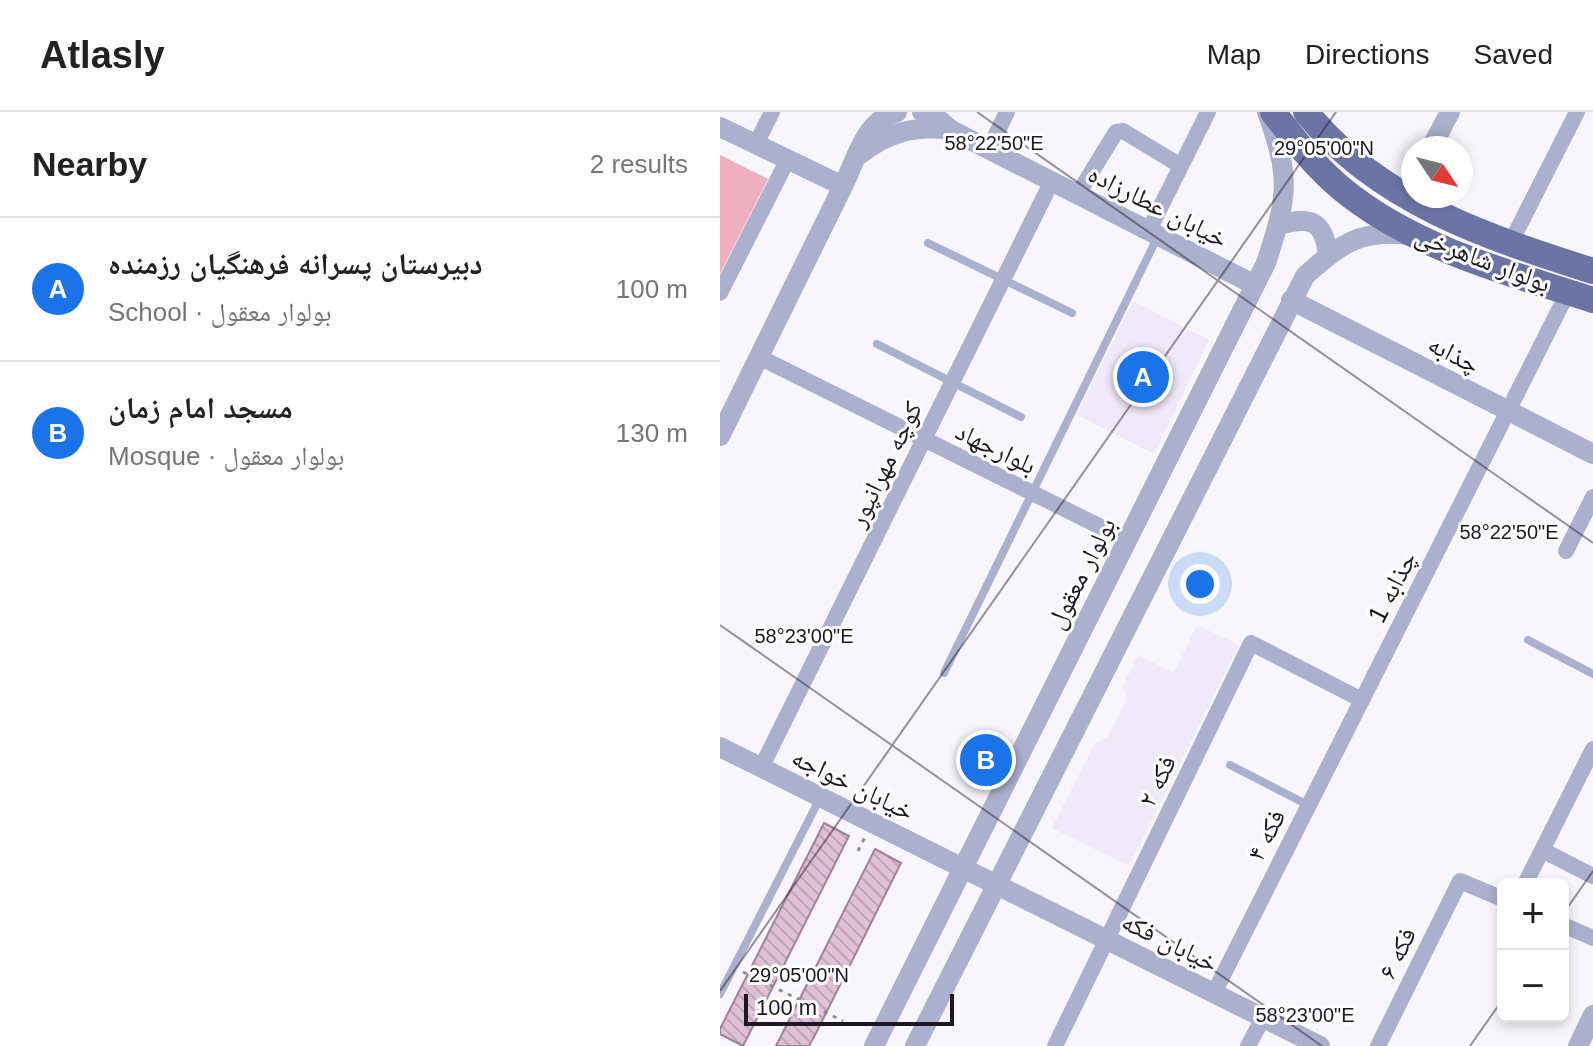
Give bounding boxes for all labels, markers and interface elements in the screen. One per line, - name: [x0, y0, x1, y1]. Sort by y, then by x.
- text: Atlasly: [40, 34, 165, 76]
- text: Map: [1207, 39, 1261, 70]
- text: Directions: [1305, 39, 1430, 70]
- text: Saved: [1474, 39, 1553, 70]
- text: 58°22'50"E: [945, 132, 1044, 154]
- north arrow: [1401, 136, 1473, 208]
- text: 29°05'00"N: [1274, 137, 1374, 159]
- text: Nearby: [32, 145, 147, 183]
- text: 2 results: [590, 149, 688, 179]
- street label: خیابان عطارزاده: [1083, 158, 1233, 255]
- street label: بولوار شاهرخی: [1411, 220, 1555, 299]
- text: دبیرستان پسرانه فرهنگیان رزمنده: [108, 247, 483, 280]
- text: A: [49, 274, 67, 304]
- text: 100 m: [616, 274, 688, 304]
- text: School · بولوار معقول: [108, 297, 331, 327]
- street label: چذابه: [1423, 328, 1485, 380]
- pin: A: [1117, 347, 1169, 407]
- text: مسجد امام زمان: [108, 391, 293, 424]
- street label: کوچه مهرانپور: [841, 396, 929, 533]
- street label: بلوارجهاد: [951, 416, 1041, 480]
- text: B: [49, 418, 67, 448]
- text: 130 m: [616, 418, 688, 448]
- text: Mosque · بولوار معقول: [108, 441, 344, 471]
- street label: بولوار معقول: [1040, 512, 1123, 634]
- text: 58°22'50"E: [1460, 521, 1559, 543]
- street label: چذابه 1: [1361, 546, 1423, 628]
- your location: [1180, 564, 1220, 604]
- text: 58°23'00"E: [755, 625, 854, 647]
- pin: B: [960, 730, 1012, 790]
- street label: خیابان خواجه: [787, 742, 919, 827]
- street label: فکه ۲: [1132, 750, 1182, 812]
- street label: فکه ۴: [1240, 804, 1292, 866]
- map controls: [1497, 878, 1569, 1022]
- button: +: [1497, 878, 1569, 950]
- street label: خیابان فکه: [1117, 906, 1223, 979]
- street label: فکه ۶: [1372, 922, 1422, 984]
- button: −: [1497, 950, 1569, 1022]
- text: 29°05'00"N: [749, 964, 849, 986]
- scale bar: [744, 990, 954, 1026]
- text: 100 m: [756, 995, 817, 1020]
- text: 58°23'00"E: [1256, 1004, 1355, 1026]

